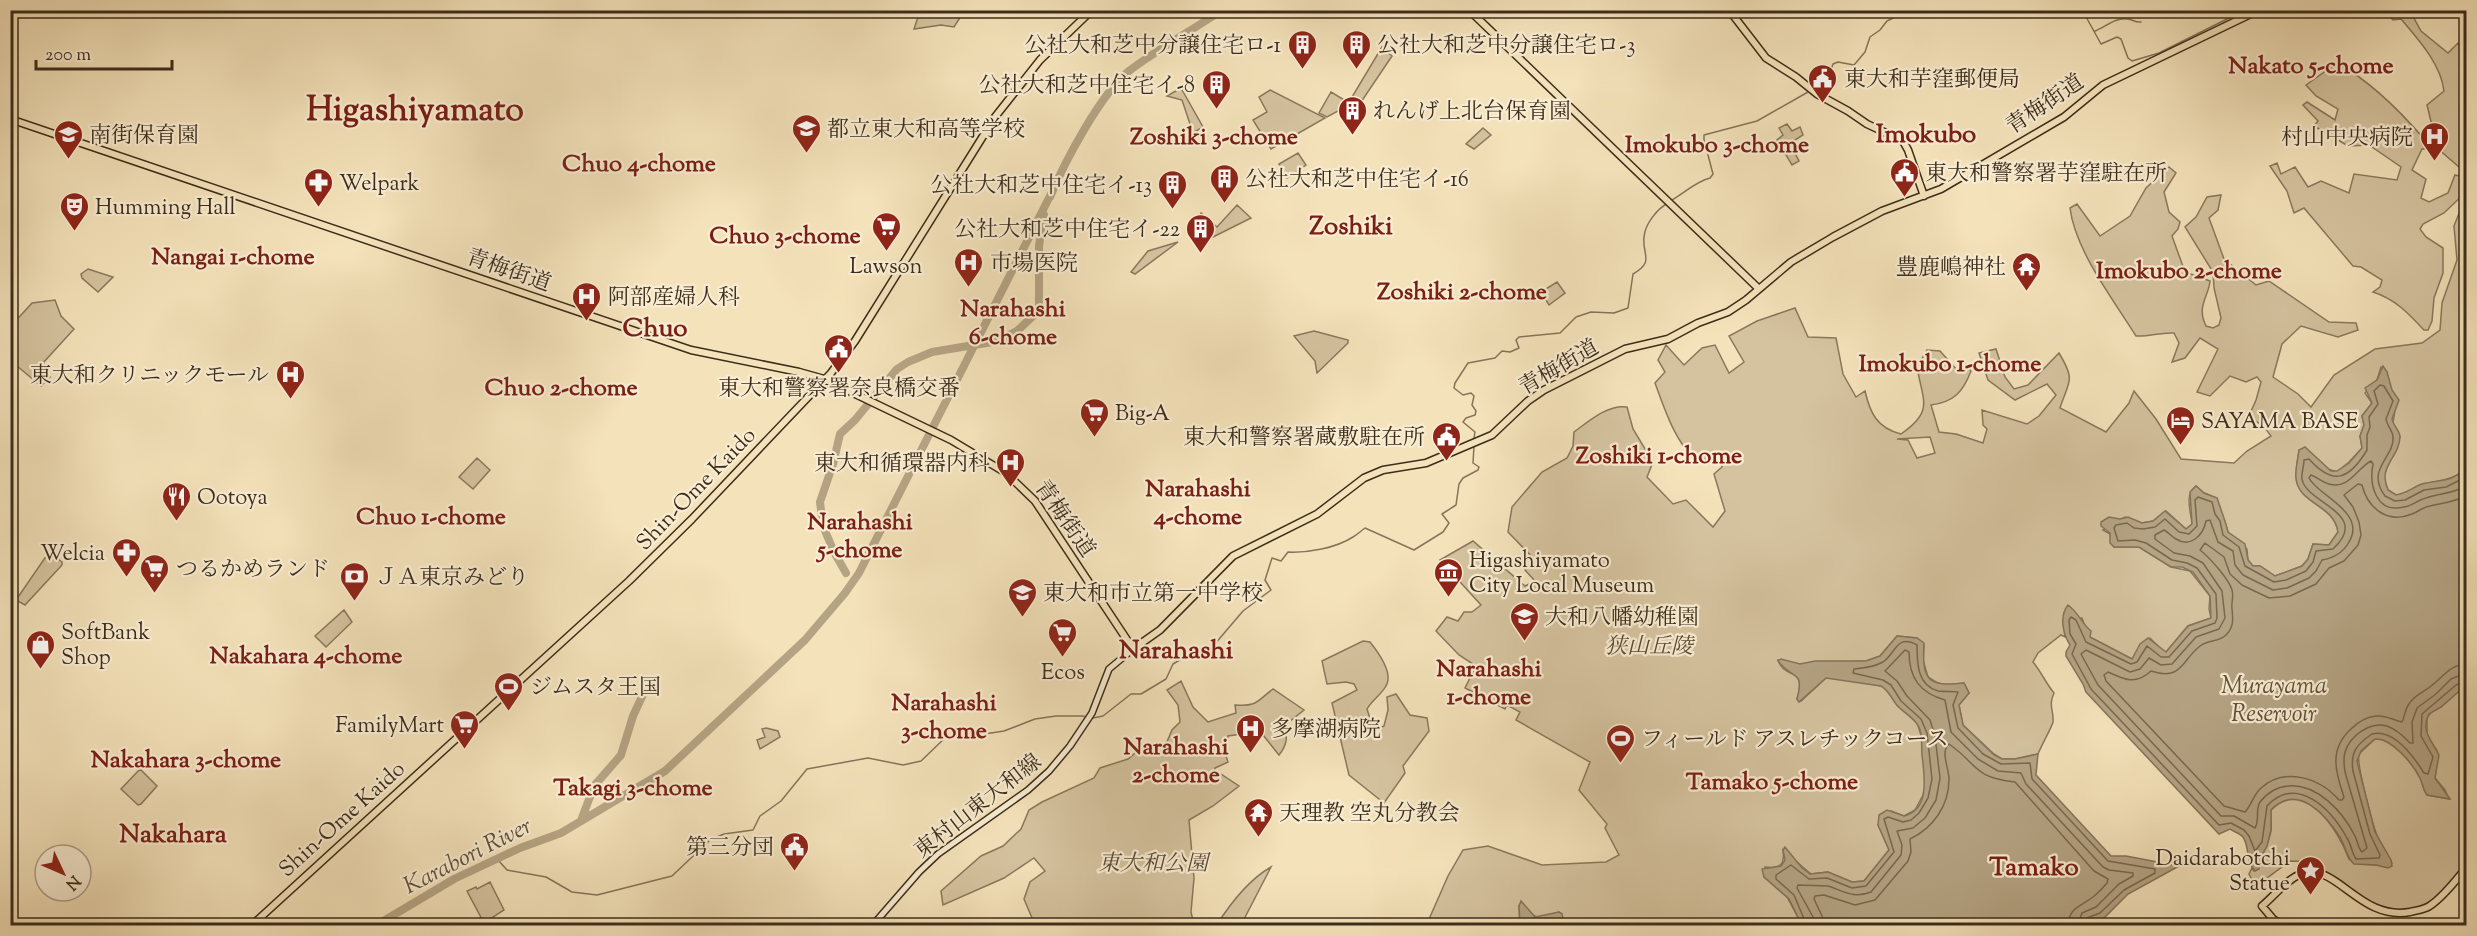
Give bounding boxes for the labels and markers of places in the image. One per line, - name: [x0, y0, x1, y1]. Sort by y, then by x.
- building icon: 公社大和芝中分譲住宅ロ-1: [1286, 28, 1318, 70]
- building icon: 公社大和芝中分譲住宅ロ-3: [1340, 28, 1372, 70]
- place label: 公社大和芝中分譲住宅ロ-1: [1024, 31, 1282, 63]
- place label: 公社大和芝中分譲住宅ロ-3: [1377, 31, 1635, 63]
- public building icon: 東大和芋窪郵便局: [1807, 62, 1839, 104]
- place label: 東大和芋窪郵便局: [1844, 65, 2020, 97]
- building icon: 公社大和芝中住宅イ-8: [1200, 68, 1232, 110]
- place label: 公社大和芝中住宅イ-8: [979, 71, 1195, 103]
- building icon: れんげ上北台保育園: [1336, 94, 1368, 136]
- place label: れんげ上北台保育園: [1373, 97, 1571, 129]
- school or university icon: 都立東大和高等学校: [790, 112, 822, 154]
- place label: 都立東大和高等学校: [827, 115, 1025, 147]
- school or university icon: 南街保育園: [52, 118, 84, 160]
- hospital icon: 村山中央病院: [2418, 120, 2450, 162]
- place label: 南街保育園: [89, 121, 199, 153]
- place label: 村山中央病院: [2281, 123, 2413, 155]
- public building icon: 東大和警察署芋窪駐在所: [1888, 156, 1920, 198]
- place label: 東大和警察署芋窪駐在所: [1925, 159, 2167, 191]
- building icon: 公社大和芝中住宅イ-16: [1208, 162, 1240, 204]
- place label: 公社大和芝中住宅イ-16: [1245, 165, 1469, 197]
- pharmacy icon: Welpark: [302, 166, 334, 208]
- building icon: 公社大和芝中住宅イ-13: [1157, 168, 1189, 210]
- place label: Welpark: [339, 169, 420, 201]
- place label: 公社大和芝中住宅イ-13: [930, 171, 1152, 203]
- theatre icon: Humming Hall: [58, 190, 90, 232]
- place label: Humming Hall: [95, 193, 236, 225]
- supermarket icon: Lawson: [870, 210, 902, 252]
- building icon: 公社大和芝中住宅イ-22: [1185, 212, 1217, 254]
- place label: 公社大和芝中住宅イ-22: [954, 215, 1180, 247]
- hospital icon: 市場医院: [953, 246, 985, 288]
- place label: 市場医院: [990, 249, 1078, 281]
- temple icon: 豊鹿嶋神社: [2011, 250, 2043, 292]
- place label: Lawson: [849, 252, 923, 284]
- place label: 豊鹿嶋神社: [1896, 253, 2006, 285]
- hospital icon: 阿部産婦人科: [571, 280, 603, 322]
- place label: 阿部産婦人科: [608, 283, 740, 315]
- public building icon: 東大和警察署奈良橋交番: [823, 332, 855, 374]
- hospital icon: 東大和クリニックモール: [274, 358, 306, 400]
- place label: 東大和クリニックモール: [30, 361, 269, 393]
- place label: 東大和警察署奈良橋交番: [718, 374, 960, 406]
- supermarket icon: Big-A: [1078, 396, 1110, 438]
- place label: Big-A: [1115, 399, 1170, 431]
- hotel icon: SAYAMA BASE: [2164, 404, 2196, 446]
- place label: SAYAMA BASE: [2201, 407, 2358, 439]
- public building icon: 東大和警察署蔵敷駐在所: [1430, 420, 1462, 462]
- place label: 東大和警察署蔵敷駐在所: [1183, 423, 1425, 455]
- hospital icon: 東大和循環器内科: [995, 446, 1027, 488]
- place label: 東大和循環器内科: [814, 449, 990, 481]
- restaurant icon: Ootoya: [160, 480, 192, 522]
- place label: Ootoya: [197, 483, 268, 515]
- pharmacy icon: Welcia: [110, 536, 142, 578]
- place label: Welcia: [40, 539, 105, 571]
- place label: Higashiyamato City Local Museum: [1469, 546, 1654, 603]
- supermarket icon: つるかめランド: [139, 552, 171, 594]
- place label: つるかめランド: [176, 555, 330, 587]
- museum icon: Higashiyamato City Local Museum: [1432, 556, 1464, 598]
- bank icon: ＪＡ東京みどり: [338, 560, 370, 602]
- place label: ＪＡ東京みどり: [375, 563, 529, 595]
- school or university icon: 東大和市立第一中学校: [1006, 576, 1038, 618]
- place label: 東大和市立第一中学校: [1043, 579, 1263, 611]
- school or university icon: 大和八幡幼稚園: [1508, 600, 1540, 642]
- place label: 大和八幡幼稚園: [1545, 603, 1699, 635]
- supermarket icon: Ecos: [1047, 616, 1079, 658]
- place label: SoftBank Shop: [61, 618, 150, 675]
- shop icon: SoftBank Shop: [24, 628, 56, 670]
- place label: Ecos: [1041, 658, 1085, 690]
- sports icon: ジムスタ王国: [493, 670, 525, 712]
- place label: ジムスタ王国: [530, 673, 661, 705]
- supermarket icon: FamilyMart: [449, 708, 481, 750]
- place label: FamilyMart: [335, 711, 444, 743]
- hospital icon: 多摩湖病院: [1234, 712, 1266, 754]
- place label: 多摩湖病院: [1271, 715, 1381, 747]
- sports icon: フィールド アスレチックコース: [1604, 722, 1636, 764]
- place label: フィールド アスレチックコース: [1641, 725, 1948, 757]
- temple icon: 天理教 空丸分教会: [1242, 796, 1274, 838]
- place label: 天理教 空丸分教会: [1279, 799, 1460, 831]
- public building icon: 第三分団: [779, 830, 811, 872]
- place label: 第三分団: [686, 833, 774, 865]
- place label: Daidarabotchi Statue: [2155, 844, 2290, 901]
- place icon: Daidarabotchi Statue: [2295, 854, 2327, 896]

